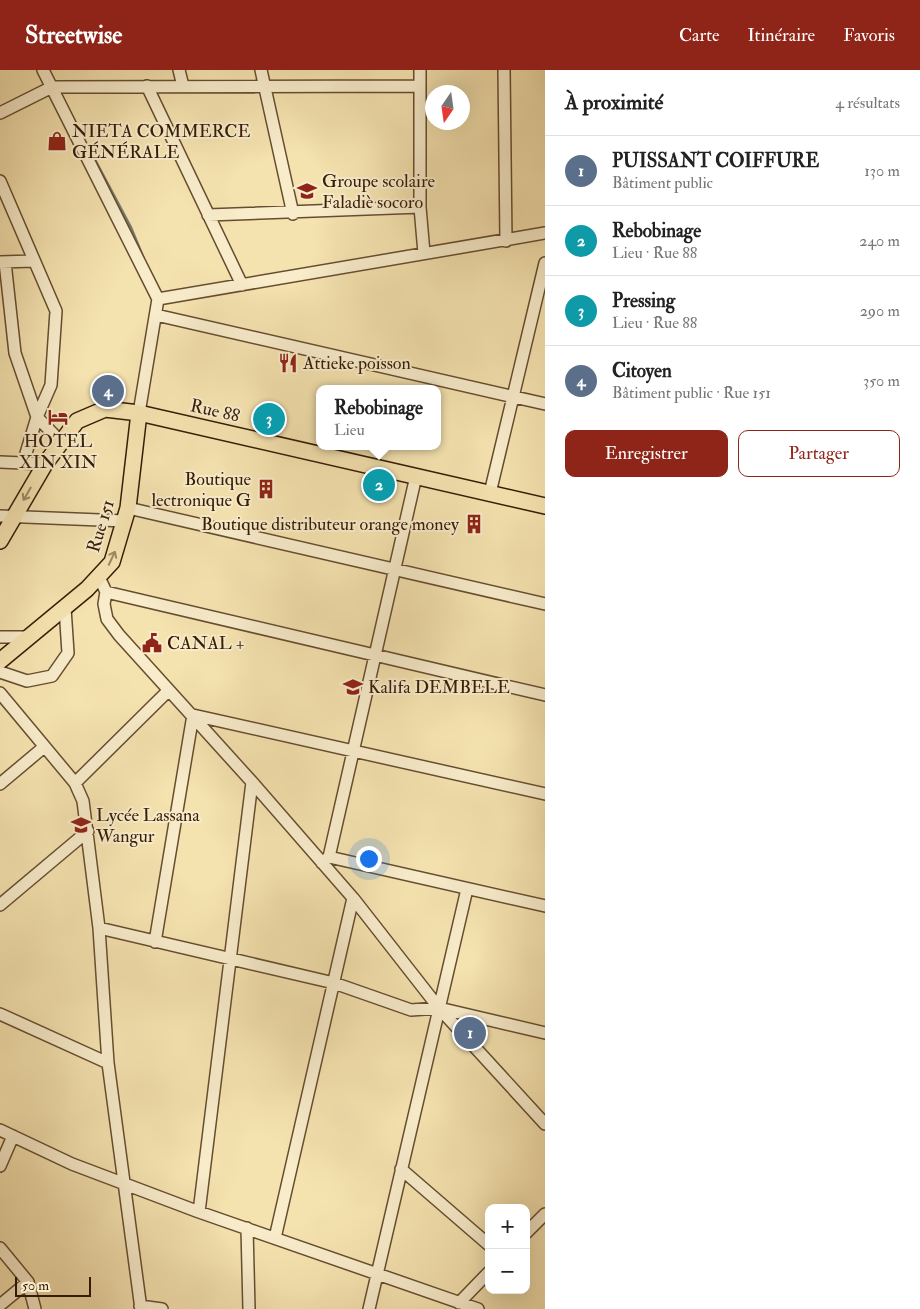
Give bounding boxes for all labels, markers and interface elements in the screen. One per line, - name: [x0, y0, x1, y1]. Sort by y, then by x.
- text: Streetwise: [25, 20, 122, 51]
- text: Carte: [679, 24, 720, 47]
- text: Itinéraire: [748, 24, 815, 47]
- text: Favoris: [843, 24, 895, 47]
- north arrow: [425, 85, 470, 130]
- text: À proximité: [565, 89, 663, 116]
- text: 4 résultats: [835, 93, 900, 113]
- place label: NIETA COMMERCE GÉNÉRALE: [72, 120, 251, 164]
- shop icon: NIETA COMMERCE GÉNÉRALE: [46, 130, 68, 152]
- text: PUISSANT COIFFURE: [612, 149, 819, 173]
- text: 1: [578, 161, 584, 181]
- text: 130 m: [864, 161, 900, 181]
- place label: Groupe scolaire Faladiè socoro: [322, 170, 436, 214]
- text: Bâtiment public: [612, 173, 713, 193]
- school or university icon: Groupe scolaire Faladiè socoro: [296, 180, 318, 202]
- text: Rebobinage: [612, 219, 701, 243]
- text: 2: [577, 231, 585, 251]
- text: 240 m: [859, 231, 900, 251]
- text: Lieu · Rue 88: [612, 243, 697, 263]
- text: Pressing: [612, 289, 675, 313]
- text: 3: [578, 301, 584, 321]
- text: 290 m: [860, 301, 900, 321]
- text: Lieu · Rue 88: [612, 313, 697, 333]
- restaurant icon: Attieke poisson: [277, 352, 299, 374]
- place label: Attieke poisson: [302, 352, 411, 375]
- text: Citoyen: [612, 359, 672, 383]
- text: 4: [577, 371, 585, 391]
- text: 350 m: [863, 371, 900, 391]
- pin: 4: [92, 372, 124, 410]
- text: Bâtiment public · Rue 151: [612, 383, 771, 403]
- popup: [316, 385, 441, 450]
- street label: Rue 88: [188, 394, 242, 428]
- text: Rebobinage: [334, 396, 423, 420]
- pin: 3: [253, 400, 285, 438]
- hotel icon: HOTEL XIN XIN: [47, 406, 69, 428]
- text: Lieu: [334, 420, 365, 440]
- place label: HOTEL XIN XIN: [19, 430, 97, 474]
- button: Enregistrer: [565, 430, 728, 477]
- button: Partager: [738, 430, 900, 477]
- pin: 2: [363, 466, 395, 504]
- place label: Boutique lectronique G: [151, 468, 251, 512]
- building icon: Boutique lectronique G: [255, 478, 277, 500]
- one-way arrow: [22, 487, 32, 501]
- street label: Rue 151: [82, 497, 120, 555]
- place label: Boutique distributeur orange money: [201, 513, 460, 536]
- building icon: Boutique distributeur orange money: [463, 513, 485, 535]
- one-way arrow: [108, 551, 118, 566]
- public building icon: CANAL +: [141, 632, 163, 654]
- place label: CANAL +: [167, 632, 245, 655]
- school or university icon: Kalifa DEMBELE: [342, 676, 364, 698]
- place label: Kalifa DEMBELE: [368, 676, 510, 699]
- place label: Lycée Lassana Wangur: [95, 804, 200, 848]
- school or university icon: Lycée Lassana Wangur: [70, 814, 92, 836]
- your location: [356, 846, 382, 872]
- pin: 1: [454, 1014, 486, 1052]
- map controls: [485, 1204, 530, 1294]
- button: +: [485, 1204, 530, 1249]
- button: −: [485, 1249, 530, 1294]
- scale bar: [15, 1274, 91, 1297]
- text: 50 m: [22, 1277, 49, 1294]

